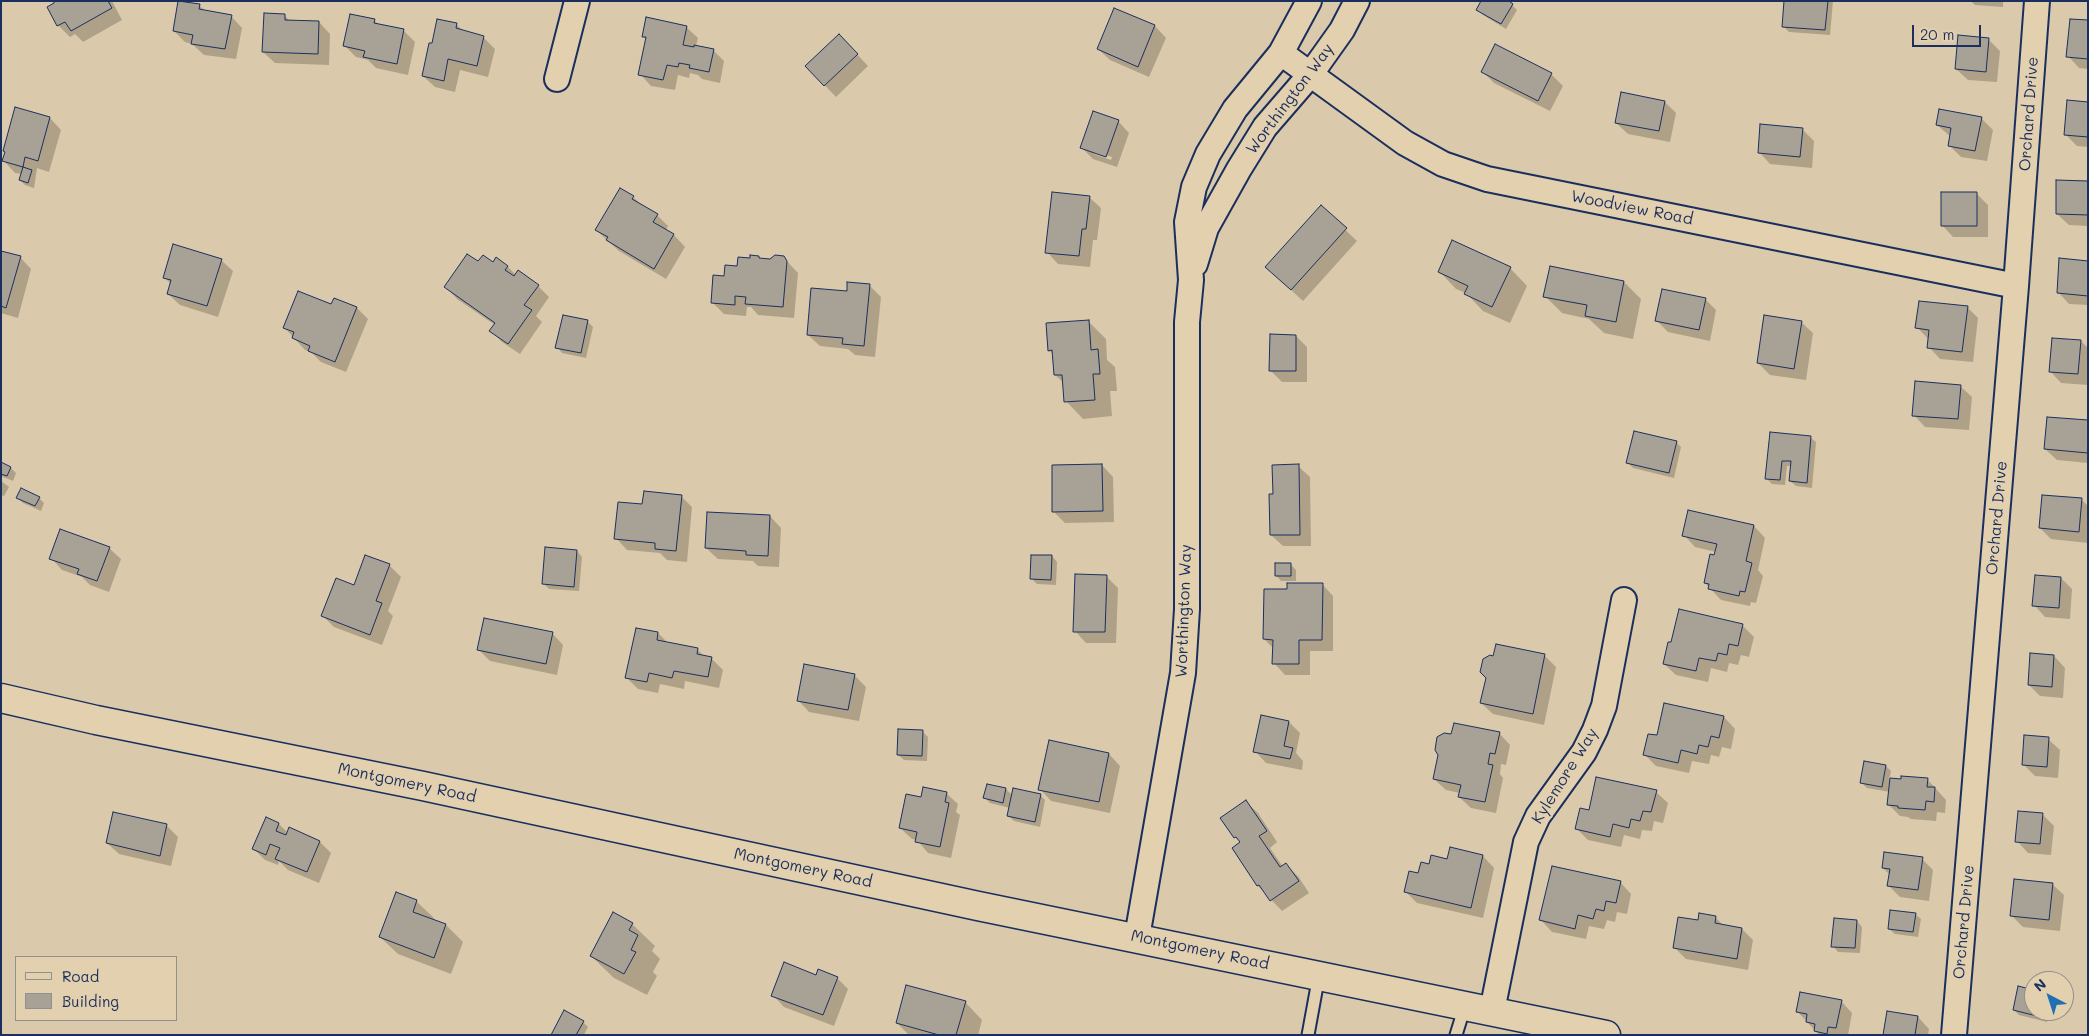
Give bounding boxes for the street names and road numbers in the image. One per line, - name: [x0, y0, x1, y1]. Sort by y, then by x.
- street label: Worthington Way: [1242, 40, 1338, 158]
- street label: Orchard Drive: [2015, 56, 2043, 172]
- street label: Woodview Road: [1569, 187, 1695, 229]
- street label: Orchard Drive: [1982, 460, 2012, 576]
- street label: Worthington Way: [1172, 544, 1196, 678]
- street label: Kylemore Way: [1528, 724, 1602, 828]
- street label: Montgomery Road: [336, 759, 478, 807]
- street label: Montgomery Road: [732, 844, 874, 892]
- street label: Orchard Drive: [1949, 864, 1979, 980]
- street label: Montgomery Road: [1129, 926, 1271, 974]

